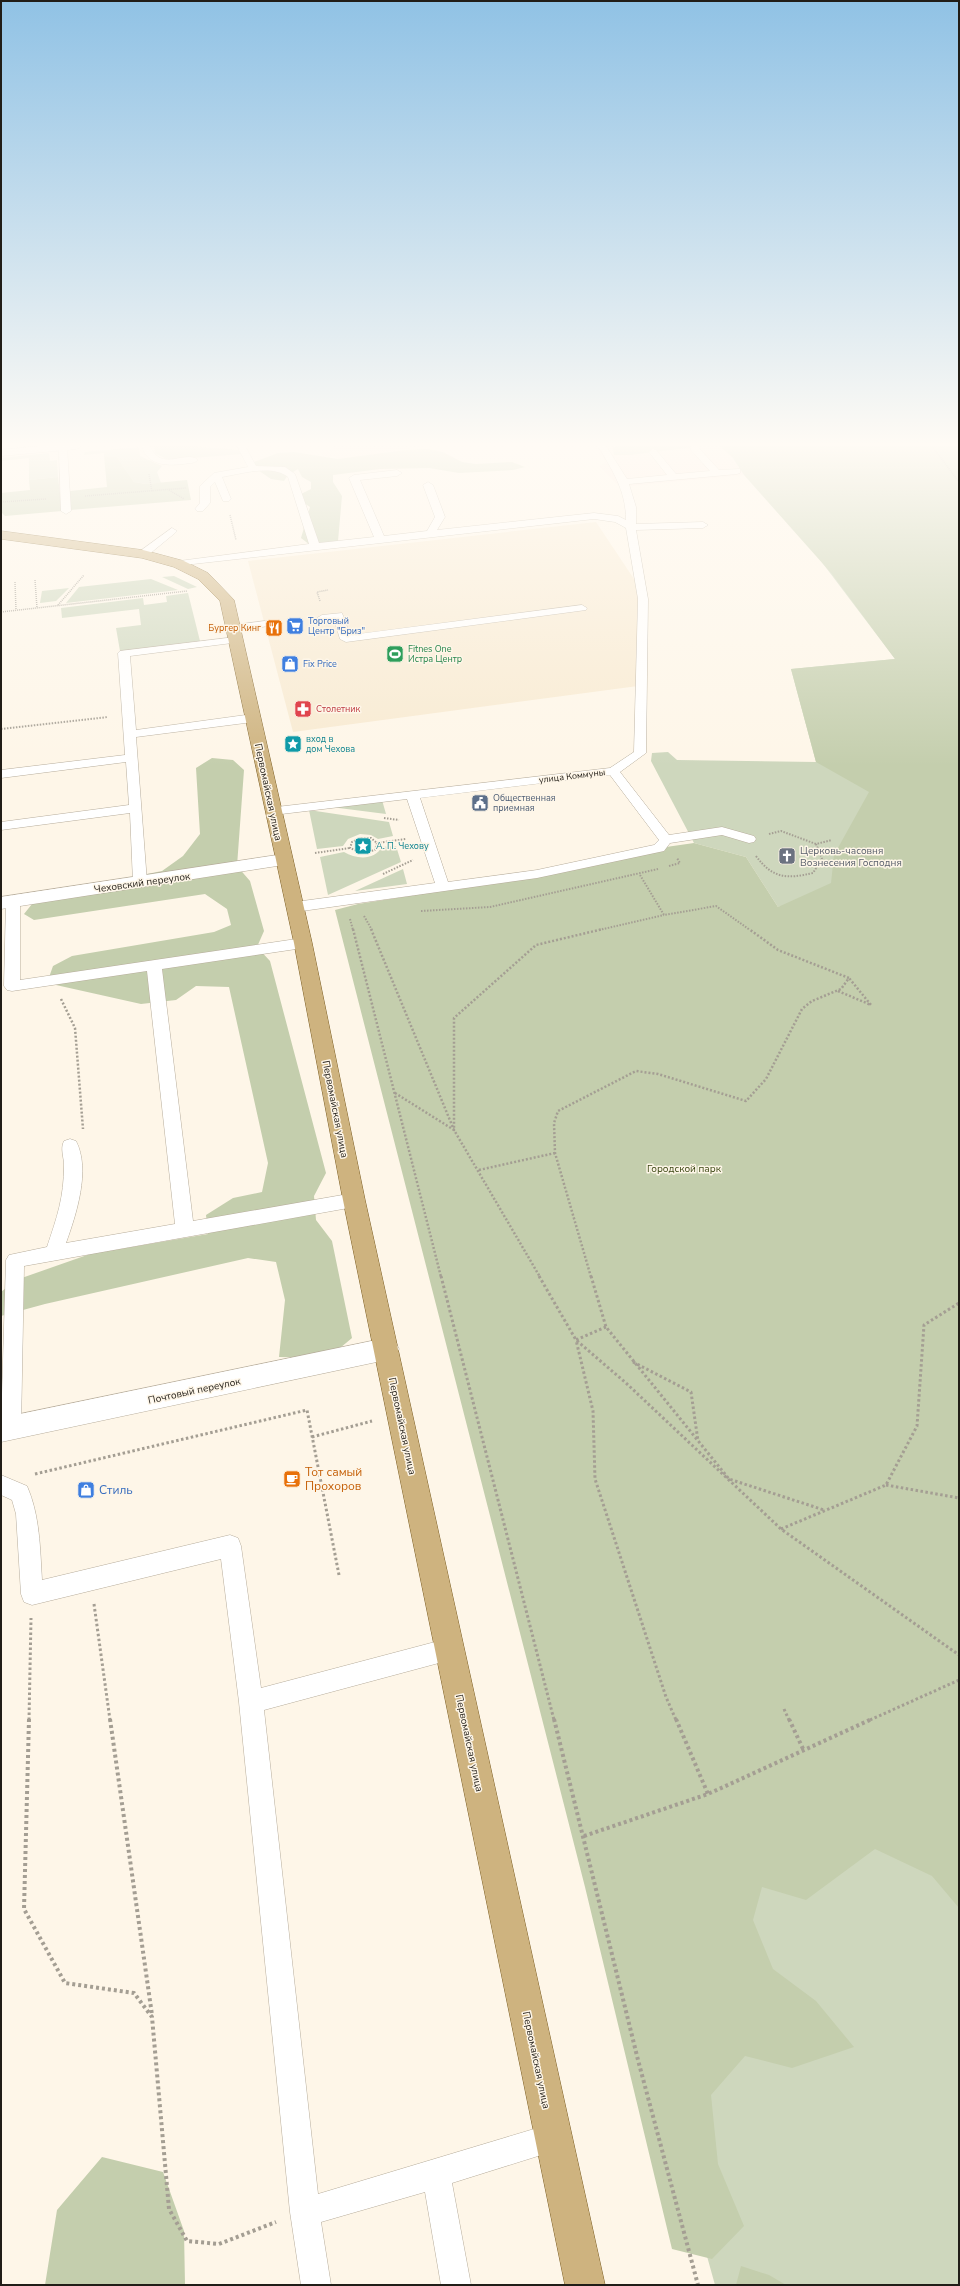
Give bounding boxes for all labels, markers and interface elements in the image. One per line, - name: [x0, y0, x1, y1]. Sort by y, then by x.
- place label: Торговый Центр "Бриз": [308, 615, 365, 637]
- supermarket icon: Торговый Центр "Бриз": [285, 616, 305, 636]
- restaurant icon: Бургер Кинг: [264, 618, 284, 638]
- place label: Бургер Кинг: [208, 622, 261, 634]
- place label: Fitnes One Истра Центр: [408, 643, 462, 665]
- sports icon: Fitnes One Истра Центр: [385, 644, 405, 664]
- shop icon: Fix Price: [280, 654, 300, 674]
- place label: Fix Price: [303, 658, 337, 670]
- pharmacy icon: Столетник: [293, 699, 313, 719]
- place label: Столетник: [316, 703, 361, 715]
- place label: вход в дом Чехова: [306, 733, 355, 755]
- place icon: вход в дом Чехова: [283, 734, 303, 754]
- street label: Первомайская улица: [251, 742, 285, 842]
- street label: улица Коммуны: [538, 766, 606, 786]
- place label: Общественная приемная: [493, 792, 556, 814]
- public building icon: Общественная приемная: [470, 793, 490, 813]
- place icon: А. П. Чехову: [353, 836, 373, 856]
- place label: А. П. Чехову: [376, 840, 429, 852]
- place label: Церковь-часовня Вознесения Господня: [800, 844, 902, 870]
- church icon: Церковь-часовня Вознесения Господня: [777, 846, 797, 866]
- street label: Чеховский переулок: [93, 869, 192, 897]
- street label: Первомайская улица: [319, 1059, 351, 1159]
- park label: Городской парк: [647, 1162, 722, 1176]
- street label: Почтовый переулок: [147, 1374, 242, 1408]
- street label: Первомайская улица: [385, 1376, 419, 1476]
- place label: Тот самый Прохоров: [305, 1464, 362, 1494]
- cafe icon: Тот самый Прохоров: [282, 1469, 302, 1489]
- shop icon: Стиль: [76, 1480, 96, 1500]
- place label: Стиль: [99, 1482, 133, 1498]
- street label: Первомайская улица: [452, 1693, 486, 1793]
- street label: Первомайская улица: [519, 2010, 553, 2110]

